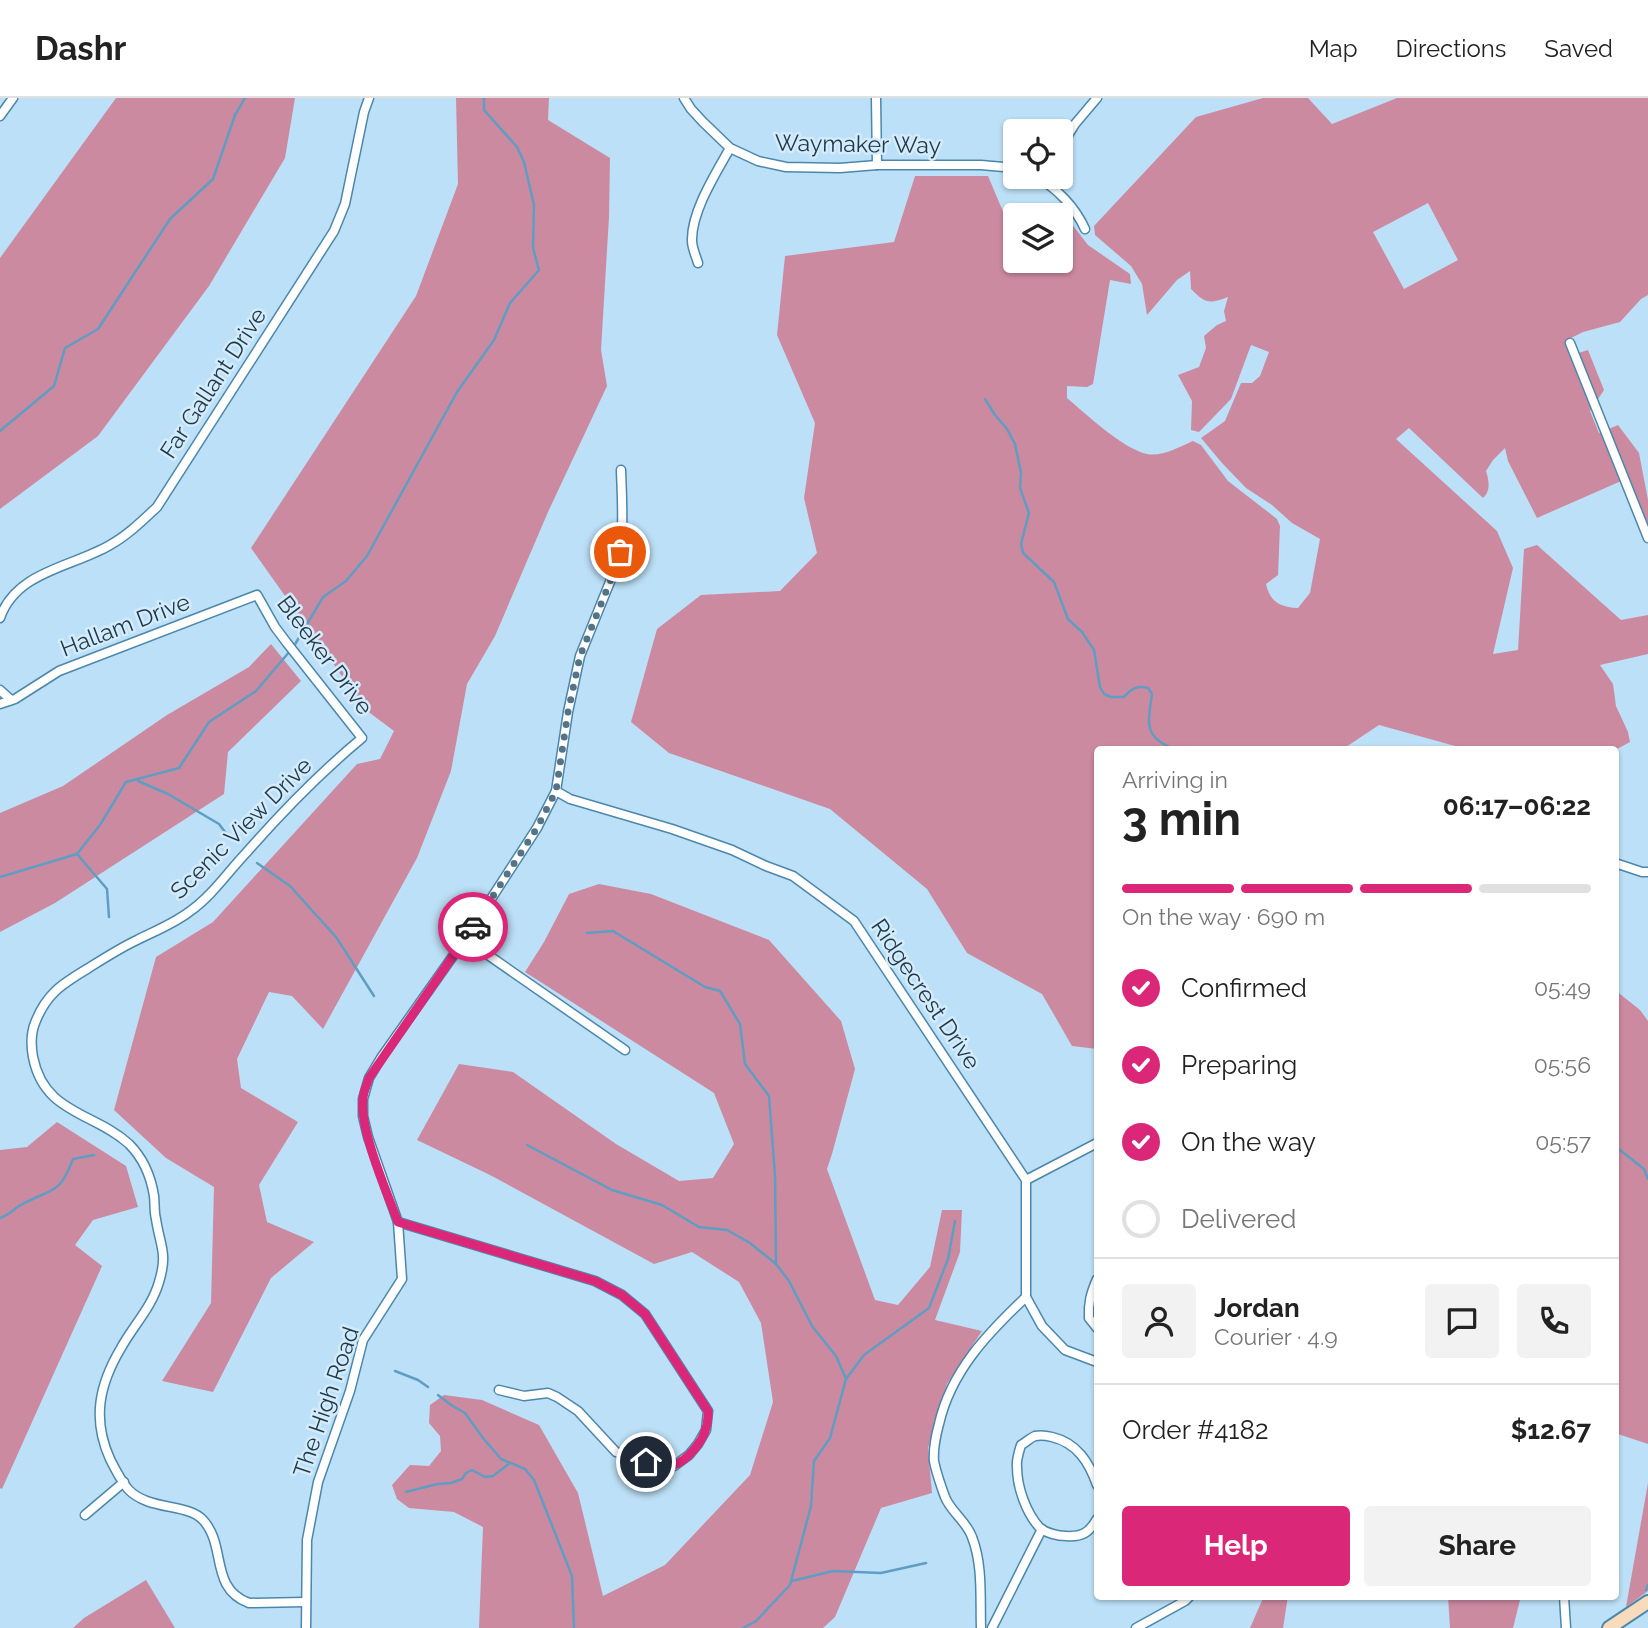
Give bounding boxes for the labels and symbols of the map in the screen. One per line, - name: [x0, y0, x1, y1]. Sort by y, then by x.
- street label: Waymaker Way: [775, 129, 941, 158]
- street label: Far Gallant Drive: [154, 303, 271, 463]
- pin: [590, 522, 650, 582]
- street label: Hallam Drive: [56, 588, 193, 662]
- street label: Bleeker Drive: [272, 590, 379, 720]
- street label: Scenic View Drive: [164, 751, 317, 904]
- courier: [438, 892, 508, 962]
- street label: Ridgecrest Drive: [866, 913, 987, 1074]
- street label: The High Road: [287, 1323, 364, 1481]
- pin: [616, 1432, 676, 1492]

